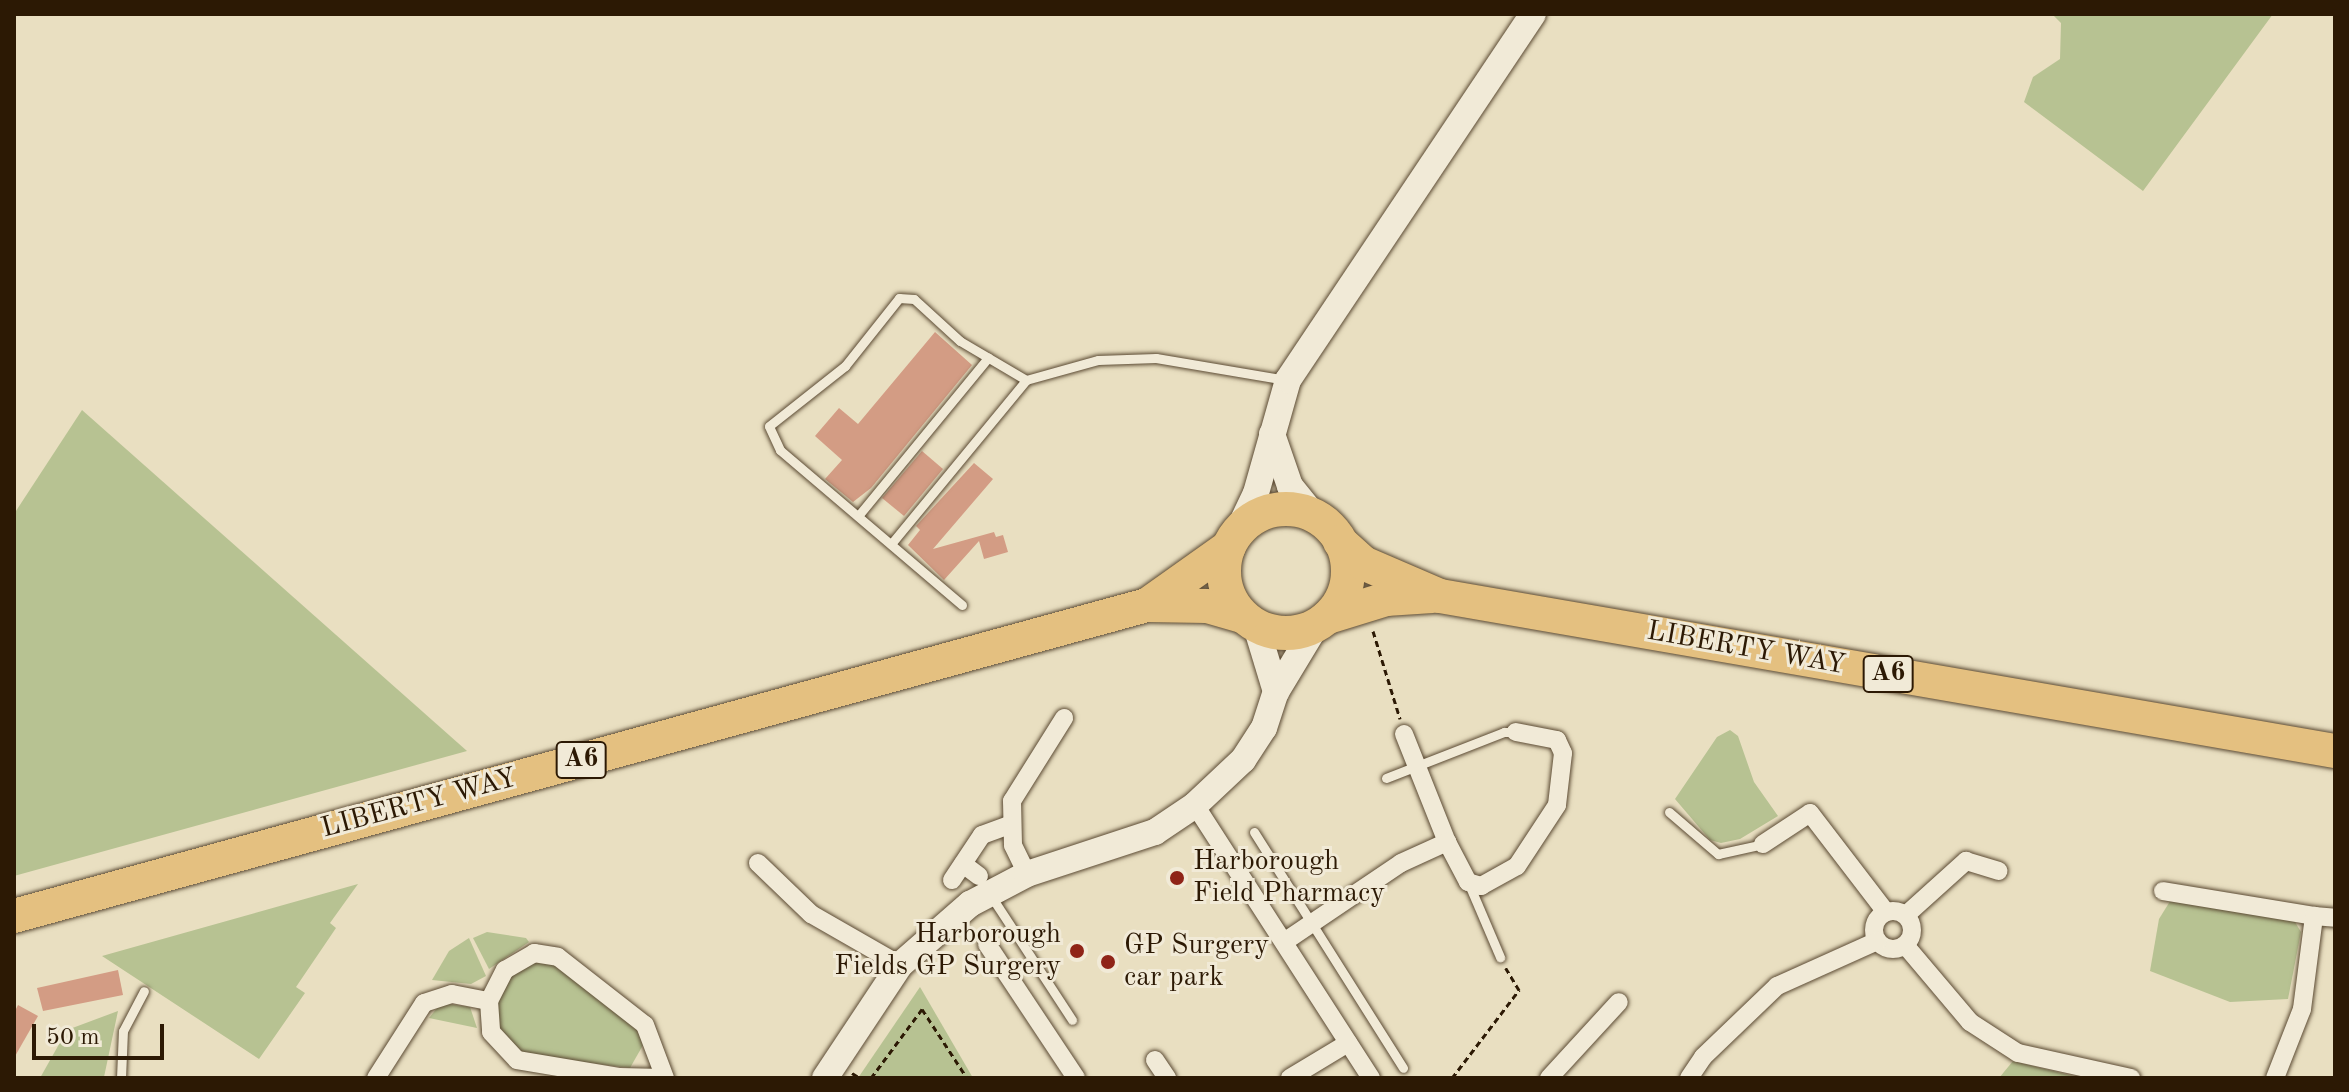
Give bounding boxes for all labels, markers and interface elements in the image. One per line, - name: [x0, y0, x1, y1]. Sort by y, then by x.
- street label: LIBERTY WAY: [1644, 615, 1848, 683]
- road number: A6: [1862, 652, 1914, 696]
- road number: A6: [555, 738, 607, 782]
- street label: LIBERTY WAY: [318, 762, 520, 846]
- place label: Harborough Field Pharmacy: [1193, 845, 1385, 911]
- marker: Harborough Field Pharmacy: [1168, 869, 1186, 887]
- place label: Harborough Fields GP Surgery: [834, 918, 1061, 984]
- place label: GP Surgery car park: [1124, 929, 1269, 995]
- marker: Harborough Fields GP Surgery: [1068, 942, 1086, 960]
- marker: GP Surgery car park: [1099, 953, 1117, 971]
- scale bar: [36, 1008, 168, 1058]
- text: 50 m: [46, 1026, 100, 1050]

